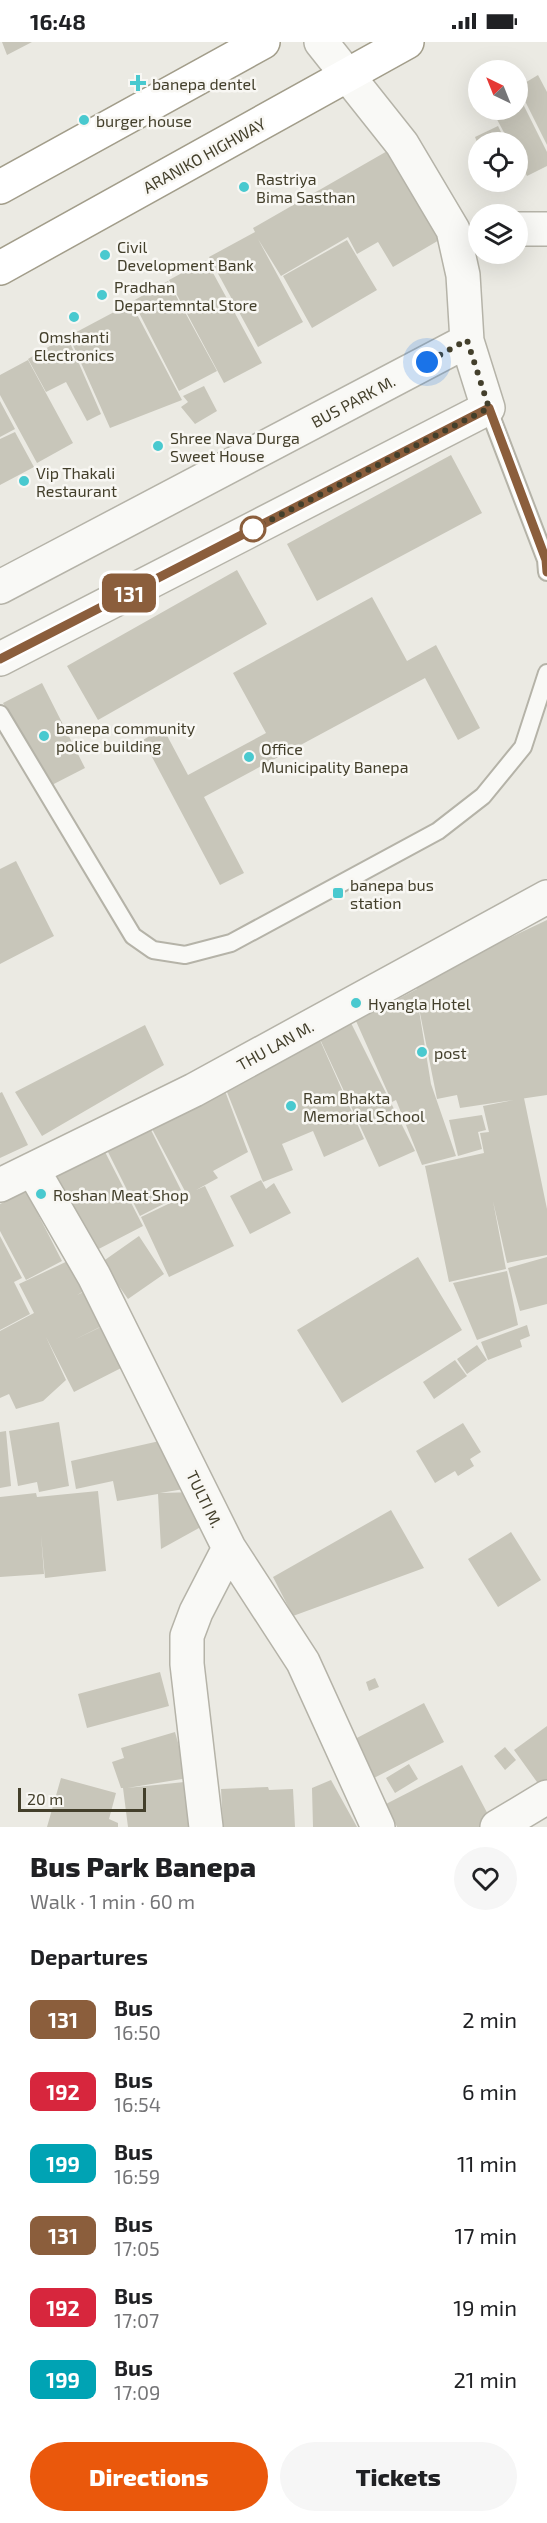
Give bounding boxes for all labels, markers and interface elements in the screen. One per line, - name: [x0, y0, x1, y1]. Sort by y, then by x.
- text: 16:48: [30, 8, 86, 34]
- north arrow: [468, 60, 528, 120]
- map controls: [468, 60, 528, 264]
- marker: banepa dentel: [129, 74, 147, 92]
- place label: banepa dentel: [152, 74, 256, 93]
- place label: burger house: [96, 111, 192, 130]
- marker: burger house: [77, 113, 91, 127]
- street label: ARANIKO HIGHWAY: [139, 113, 269, 197]
- button: locate: [468, 132, 528, 192]
- place label: Rastriya Bima Sasthan: [256, 169, 356, 206]
- marker: Rastriya Bima Sasthan: [237, 180, 251, 194]
- button: layers: [468, 204, 528, 264]
- place label: Civil Development Bank: [117, 237, 254, 274]
- marker: Civil Development Bank: [98, 248, 112, 262]
- place label: Pradhan Departemntal Store: [114, 277, 257, 314]
- marker: Pradhan Departemntal Store: [95, 288, 109, 302]
- marker: Omshanti Electronics: [67, 310, 81, 324]
- place label: Omshanti Electronics: [34, 327, 114, 364]
- your location: [412, 347, 442, 377]
- street label: BUS PARK M.: [308, 371, 398, 431]
- place label: Shree Nava Durga Sweet House: [170, 428, 300, 465]
- marker: Shree Nava Durga Sweet House: [151, 439, 165, 453]
- place label: Vip Thakali Restaurant: [36, 463, 117, 500]
- marker: Vip Thakali Restaurant: [17, 474, 31, 488]
- unlabelled marker: [240, 516, 266, 542]
- line badge: 131: [94, 574, 164, 612]
- text: 131: [114, 581, 144, 606]
- place label: banepa community police building: [56, 718, 196, 755]
- marker: banepa community police building: [37, 729, 51, 743]
- place label: Office Municipality Banepa: [261, 739, 408, 776]
- marker: Office Municipality Banepa: [242, 750, 256, 764]
- place label: banepa bus station: [350, 875, 434, 912]
- marker: banepa bus station: [331, 886, 345, 900]
- place label: Hyangla Hotel: [368, 994, 471, 1013]
- marker: Hyangla Hotel: [349, 996, 363, 1010]
- street label: THU LAN M.: [233, 1016, 317, 1074]
- place label: post: [434, 1043, 467, 1062]
- marker: post: [415, 1045, 429, 1059]
- place label: Ram Bhakta Memorial School: [303, 1088, 425, 1125]
- marker: Ram Bhakta Memorial School: [284, 1099, 298, 1113]
- place label: Roshan Meat Shop: [53, 1185, 189, 1204]
- marker: Roshan Meat Shop: [34, 1187, 48, 1201]
- street label: TULTI M.: [183, 1467, 227, 1531]
- scale bar: [18, 1785, 146, 1812]
- text: 20 m: [27, 1789, 63, 1808]
- button: heart: [454, 1847, 517, 1910]
- text: Bus Park Banepa: [30, 1849, 256, 1883]
- text: Walk · 1 min · 60 m: [30, 1889, 195, 1913]
- text: Departures: [30, 1943, 148, 1969]
- text: Bus: [114, 1994, 153, 2020]
- text: 2 min: [462, 2006, 517, 2032]
- text: 131: [48, 2007, 78, 2032]
- text: 16:50: [114, 2020, 161, 2044]
- text: Bus: [114, 2066, 153, 2092]
- text: 6 min: [462, 2078, 517, 2104]
- text: 192: [46, 2079, 80, 2104]
- text: 16:54: [114, 2092, 161, 2116]
- text: Bus: [114, 2138, 153, 2164]
- text: 11 min: [457, 2150, 517, 2176]
- text: 199: [46, 2151, 80, 2176]
- text: 16:59: [114, 2164, 160, 2188]
- text: Bus: [114, 2210, 153, 2236]
- text: 17 min: [455, 2222, 517, 2248]
- text: 131: [48, 2223, 78, 2248]
- text: 17:05: [114, 2236, 160, 2260]
- text: Bus: [114, 2282, 153, 2308]
- text: 19 min: [453, 2294, 517, 2320]
- text: 192: [46, 2295, 80, 2320]
- text: 17:07: [114, 2308, 159, 2332]
- text: Bus: [114, 2354, 153, 2380]
- text: 21 min: [453, 2366, 517, 2392]
- text: 199: [46, 2367, 80, 2392]
- text: 17:09: [114, 2380, 160, 2404]
- button: Directions: [30, 2442, 268, 2511]
- button: Tickets: [280, 2442, 517, 2511]

